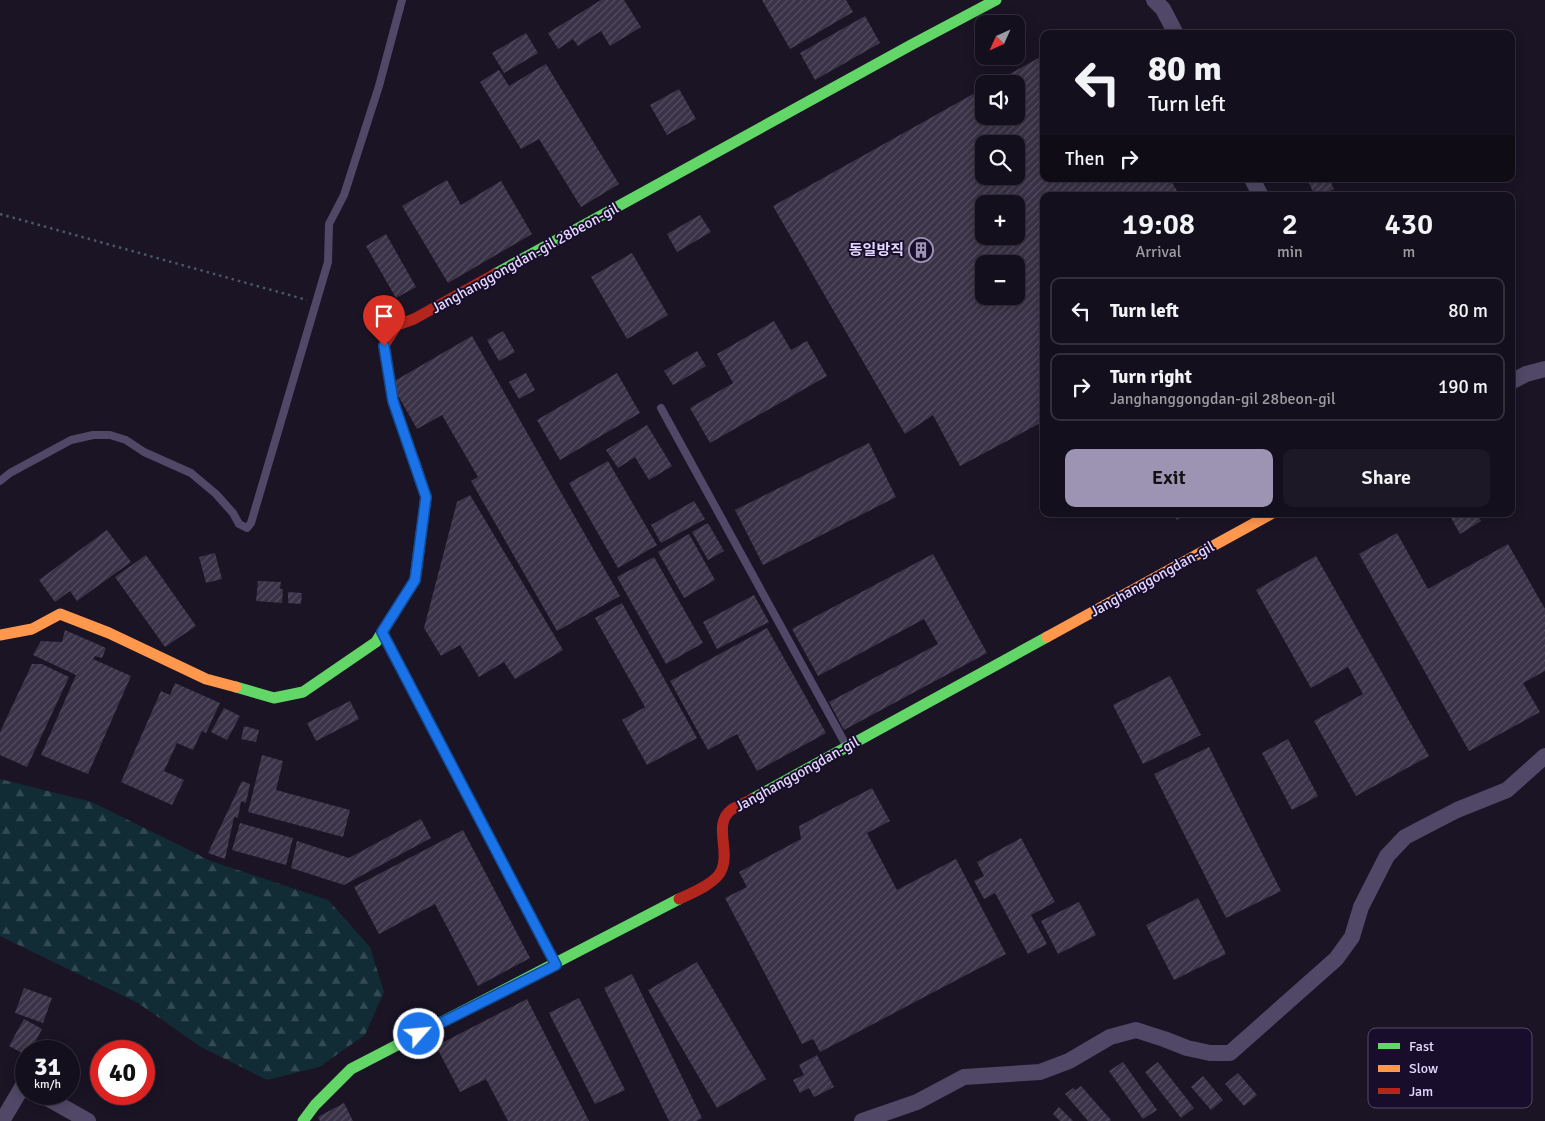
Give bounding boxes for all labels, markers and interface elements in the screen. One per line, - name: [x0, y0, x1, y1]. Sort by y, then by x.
- north arrow: [975, 15, 1025, 65]
- map controls: [975, 15, 1025, 305]
- text: 80 m: [1148, 47, 1222, 90]
- icon: left: [1065, 50, 1130, 115]
- button: sound: [975, 75, 1025, 125]
- text: Turn left: [1148, 90, 1226, 117]
- button: search: [975, 135, 1025, 185]
- icon: right: [1115, 145, 1143, 173]
- text: Then: [1065, 147, 1105, 171]
- button: +: [975, 195, 1025, 245]
- street label: Janghanggongdan-gil 28beon-gil: [428, 199, 622, 317]
- text: 19:08: [1122, 206, 1195, 243]
- text: 2: [1282, 206, 1298, 243]
- text: 430: [1385, 206, 1433, 243]
- building icon: 동일방직: [908, 237, 934, 263]
- place label: 동일방직: [849, 241, 904, 259]
- text: Arrival: [1135, 242, 1181, 262]
- text: min: [1277, 242, 1303, 262]
- text: m: [1402, 242, 1415, 262]
- button: −: [975, 255, 1025, 305]
- pin: [363, 295, 405, 346]
- icon: left: [1067, 297, 1095, 325]
- text: Turn left: [1110, 299, 1179, 323]
- text: 80 m: [1448, 299, 1488, 323]
- icon: arrive: [370, 302, 398, 330]
- text: Turn right: [1110, 365, 1192, 389]
- icon: right: [1067, 373, 1095, 401]
- text: 190 m: [1438, 375, 1488, 399]
- text: Janghanggongdan-gil 28beon-gil: [1110, 389, 1336, 409]
- button: Exit: [1065, 449, 1273, 507]
- button: Share: [1283, 449, 1490, 507]
- street label: Janghanggongdan-gil: [1087, 537, 1217, 621]
- street label: Janghanggongdan-gil: [732, 732, 862, 816]
- position arrow: [392, 1007, 444, 1059]
- legend: [1368, 1028, 1532, 1108]
- text: Fast: [1409, 1038, 1434, 1055]
- speed limit sign: 40: [90, 1040, 155, 1105]
- text: 31: [34, 1051, 61, 1082]
- text: Slow: [1409, 1060, 1438, 1077]
- text: km/h: [34, 1077, 61, 1092]
- text: Jam: [1409, 1083, 1433, 1100]

